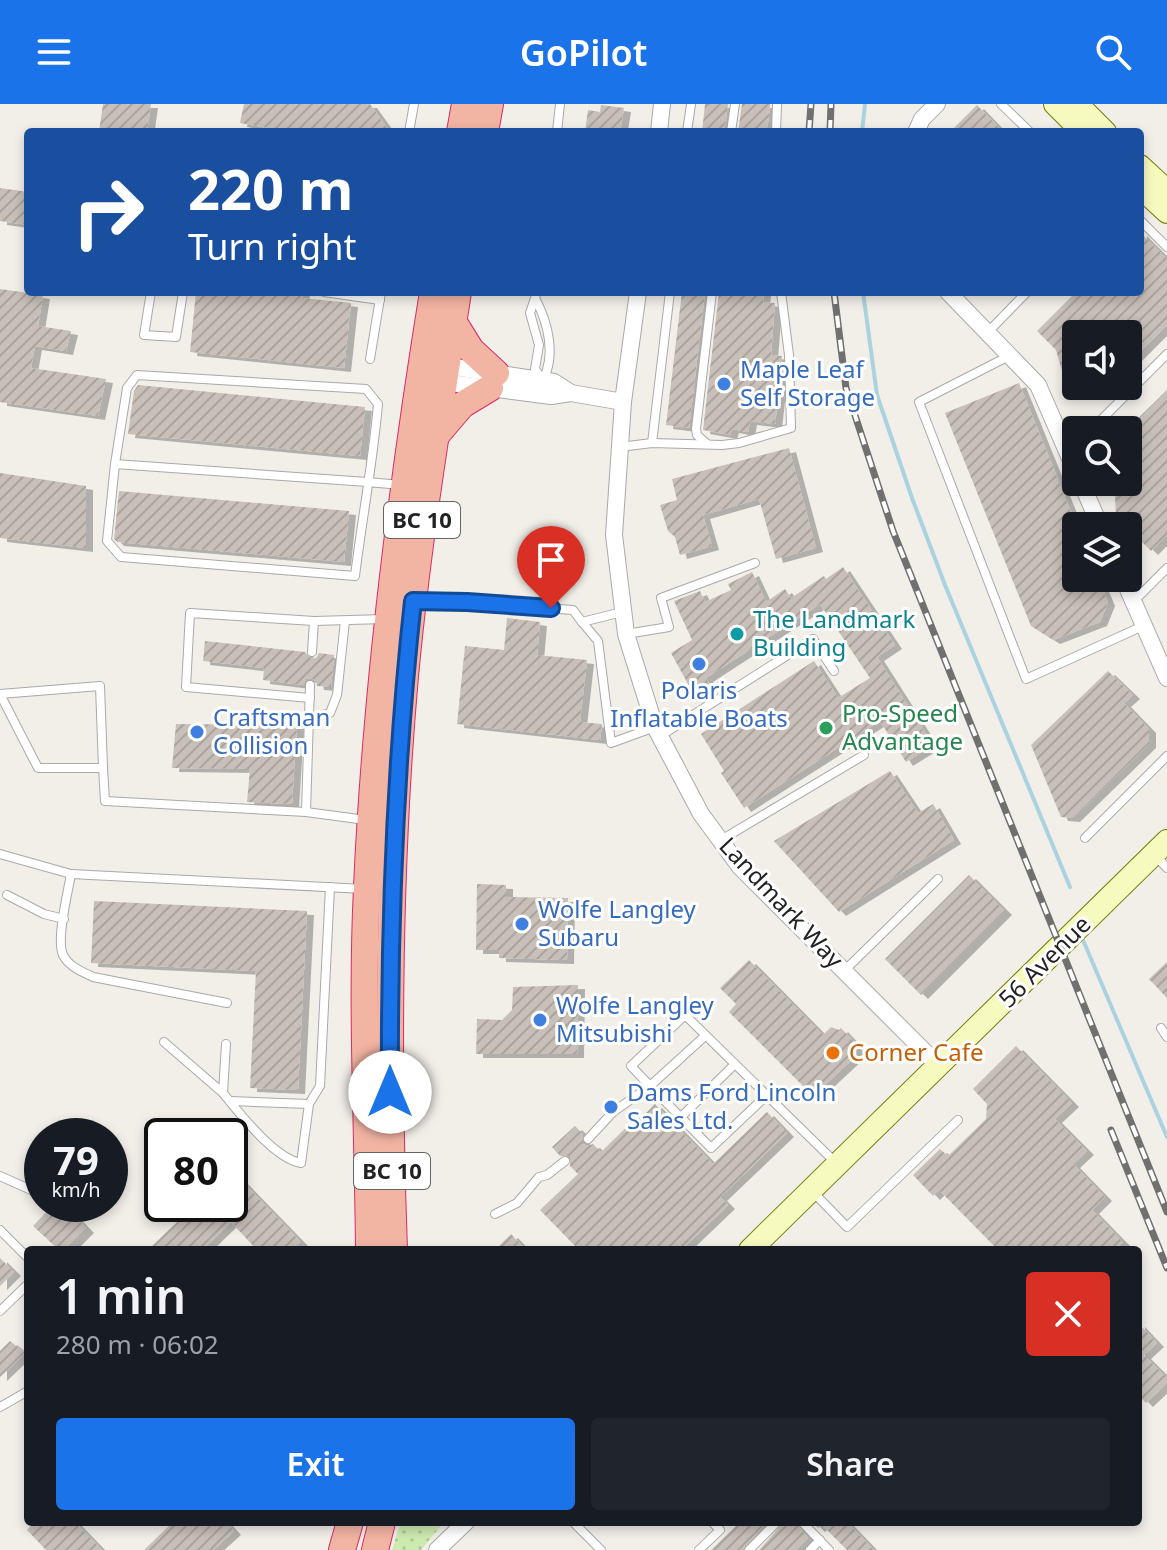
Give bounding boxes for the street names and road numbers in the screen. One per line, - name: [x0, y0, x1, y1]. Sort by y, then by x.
- road number: BC 10: [384, 502, 460, 538]
- street label: Landmark Way: [713, 829, 852, 975]
- street label: 56 Avenue: [991, 908, 1097, 1014]
- road number: BC 10: [354, 1153, 430, 1189]

